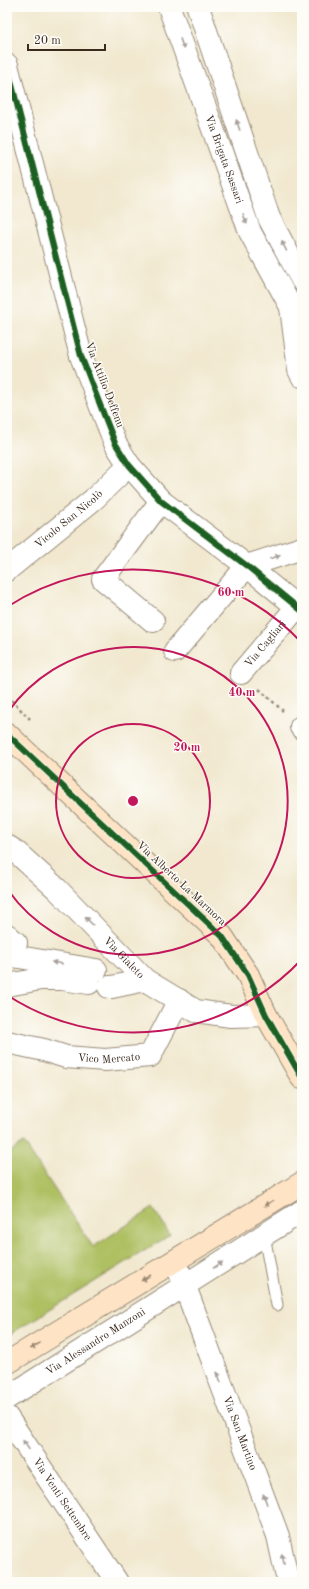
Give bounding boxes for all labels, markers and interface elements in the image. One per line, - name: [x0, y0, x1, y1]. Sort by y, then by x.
- scale bar: [28, 26, 105, 52]
- text: 20 m: [34, 35, 61, 47]
- one-way arrow: [179, 38, 185, 50]
- street label: Via Brigata Sassari: [203, 114, 245, 205]
- one-way arrow: [235, 118, 241, 130]
- one-way arrow: [242, 213, 248, 225]
- one-way arrow: [280, 240, 287, 252]
- street label: Via Attilio Deffenu: [83, 341, 125, 429]
- street label: Vicolo San Nicolò: [33, 488, 105, 550]
- one-way arrow: [269, 554, 281, 560]
- text: 60 m: [218, 587, 245, 599]
- street label: Via Cagliari: [243, 619, 288, 669]
- text: 40 m: [229, 687, 256, 699]
- text: 20 m: [174, 742, 201, 754]
- centre of rings: [126, 794, 140, 808]
- street label: Via Alberto La Marmora: [134, 840, 228, 929]
- one-way arrow: [85, 917, 94, 926]
- street label: Via Gialeto: [101, 935, 146, 981]
- one-way arrow: [51, 960, 63, 966]
- street label: Vico Mercato: [77, 1051, 141, 1066]
- one-way arrow: [264, 1199, 274, 1207]
- one-way arrow: [213, 1261, 223, 1269]
- one-way arrow: [140, 1275, 152, 1282]
- street label: Via Alessandro Manzoni: [44, 1306, 147, 1377]
- one-way arrow: [29, 1342, 41, 1349]
- one-way arrow: [216, 1371, 222, 1383]
- street label: Via San Martino: [221, 1395, 259, 1472]
- one-way arrow: [22, 1439, 29, 1451]
- street label: Via Venti Settembre: [31, 1456, 93, 1543]
- one-way arrow: [261, 1493, 267, 1505]
- one-way arrow: [280, 1553, 286, 1566]

